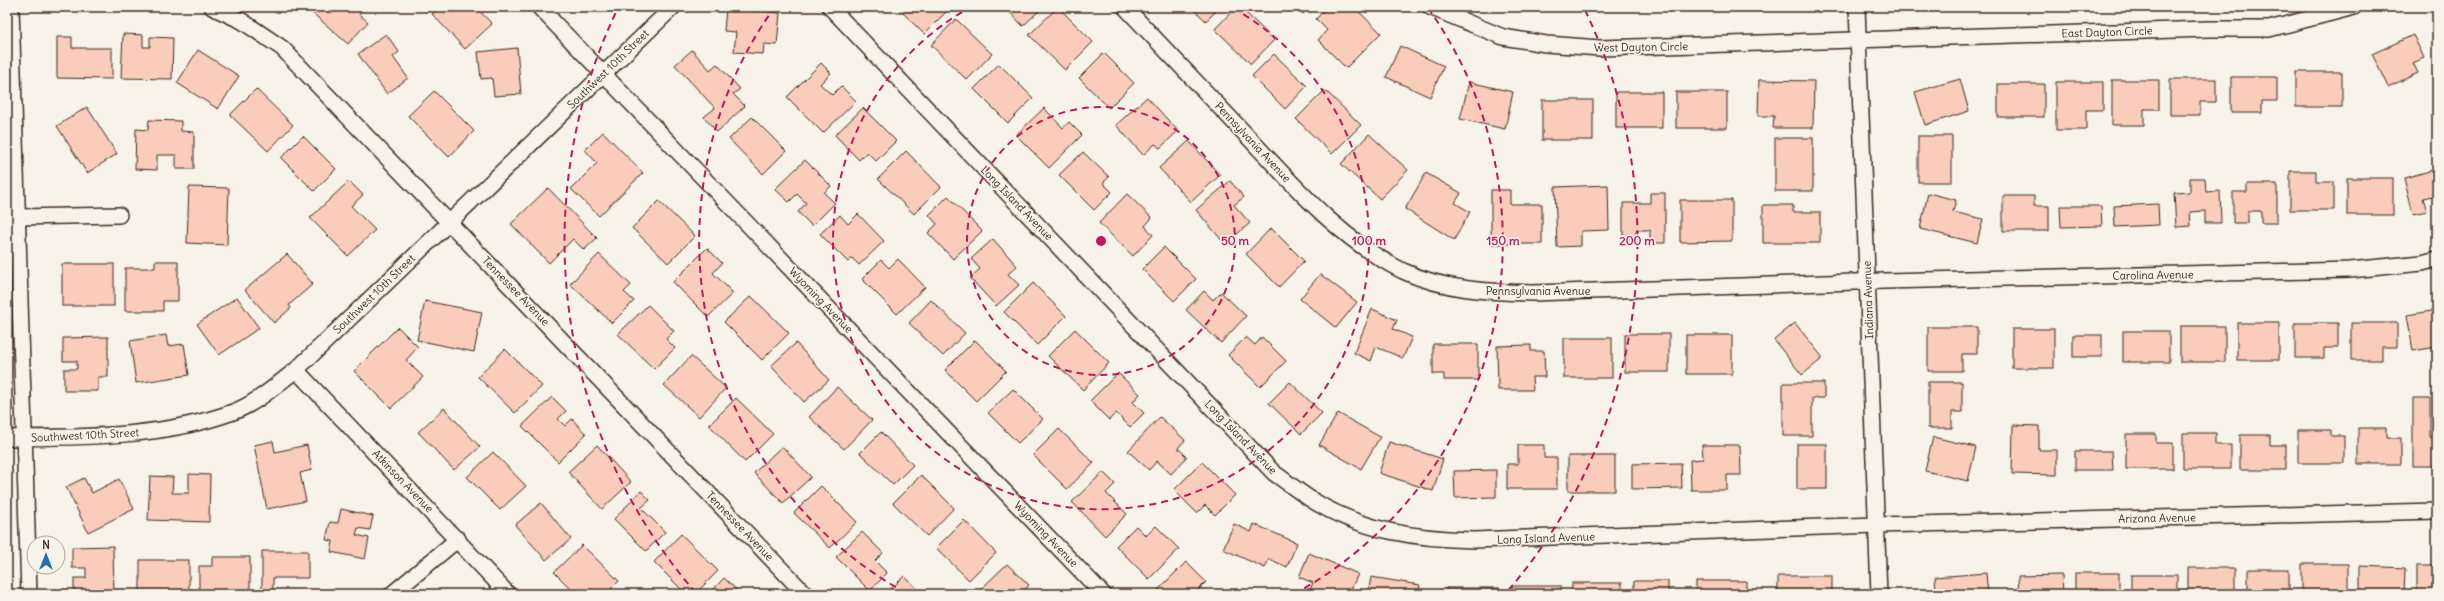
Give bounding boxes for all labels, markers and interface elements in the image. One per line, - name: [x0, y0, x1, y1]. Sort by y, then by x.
- street label: East Dayton Circle: [2061, 23, 2153, 41]
- street label: Southwest 10th Street: [564, 26, 652, 112]
- street label: West Dayton Circle: [1594, 39, 1688, 55]
- street label: Pennsylvania Avenue: [1212, 99, 1294, 185]
- street label: Long Island Avenue: [978, 163, 1056, 243]
- text: 50 m: [1221, 233, 1250, 248]
- text: 100 m: [1352, 233, 1386, 248]
- text: 150 m: [1487, 233, 1520, 248]
- text: 200 m: [1619, 233, 1655, 248]
- centre of rings: [1094, 234, 1108, 248]
- street label: Southwest 10th Street: [330, 251, 418, 337]
- street label: Tennessee Avenue: [479, 253, 553, 329]
- street label: Indiana Avenue: [1860, 260, 1876, 339]
- street label: Wyoming Avenue: [786, 264, 856, 336]
- street label: Carolina Avenue: [2112, 267, 2194, 283]
- street label: Pennsylvania Avenue: [1486, 284, 1590, 298]
- street label: Long Island Avenue: [1202, 397, 1280, 477]
- street label: Southwest 10th Street: [31, 425, 140, 445]
- street label: Atkinson Avenue: [369, 447, 437, 515]
- street label: Tennessee Avenue: [703, 488, 777, 564]
- street label: Wyoming Avenue: [1011, 498, 1081, 570]
- street label: Arizona Avenue: [2118, 510, 2196, 526]
- street label: Long Island Avenue: [1497, 529, 1595, 547]
- north arrow: [26, 535, 66, 575]
- text: N: [42, 538, 50, 552]

